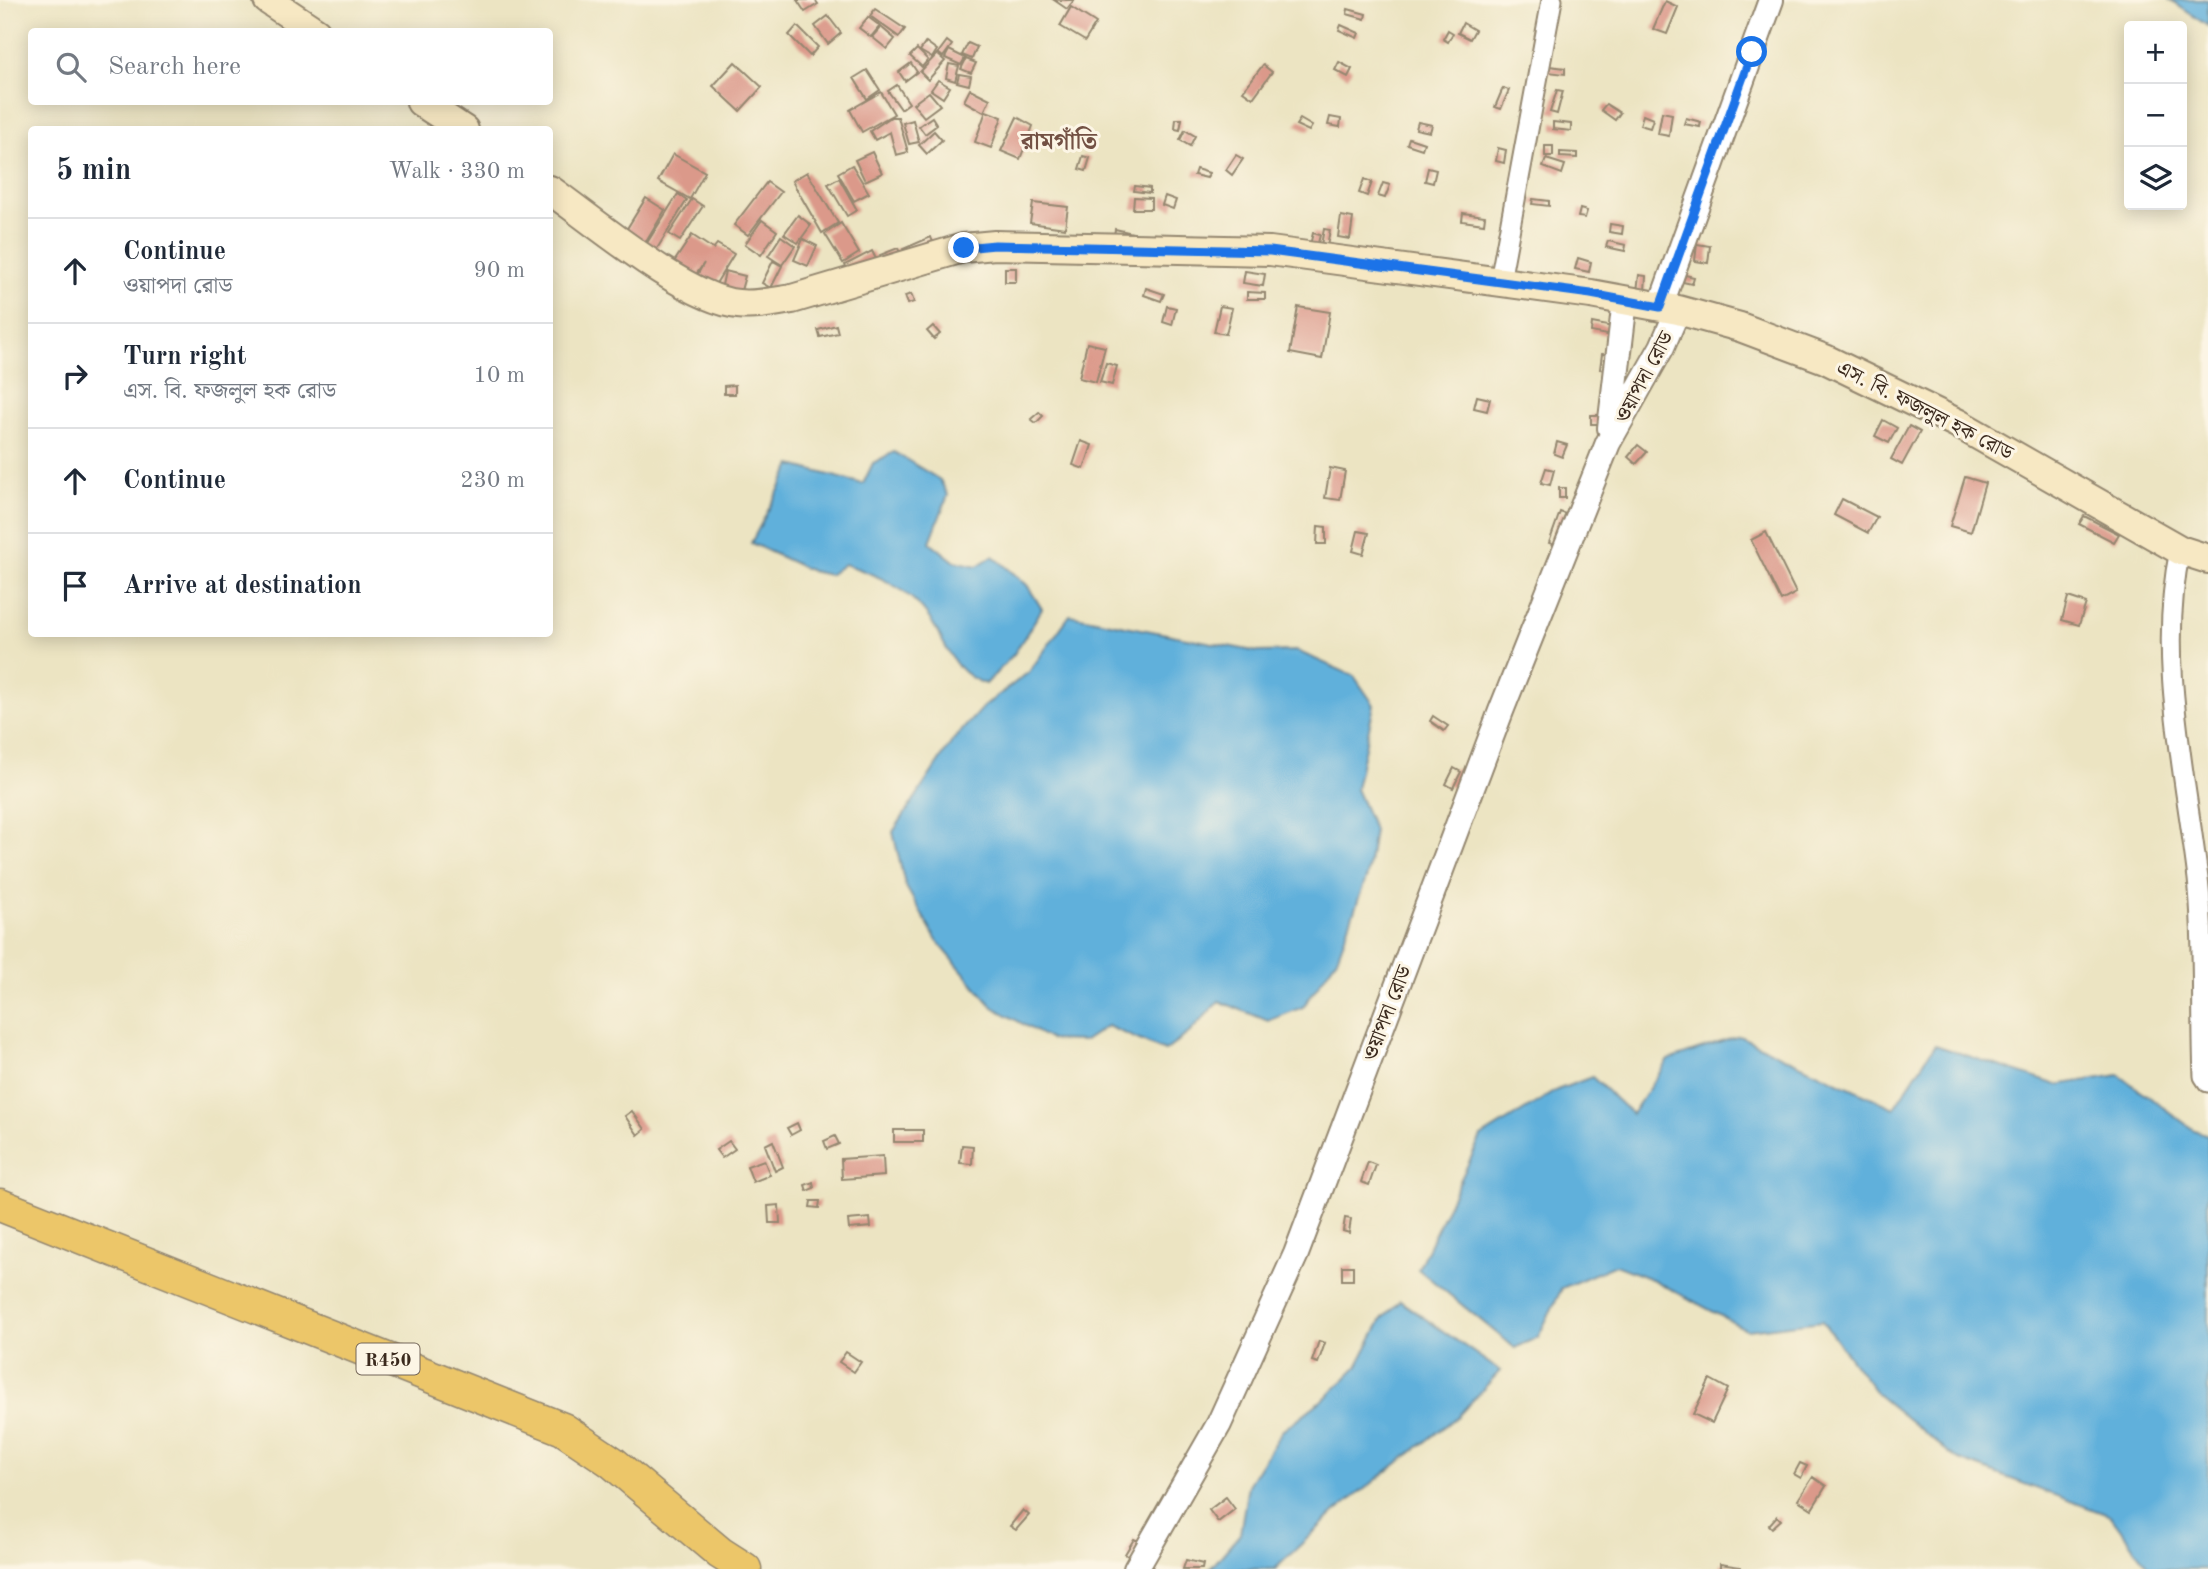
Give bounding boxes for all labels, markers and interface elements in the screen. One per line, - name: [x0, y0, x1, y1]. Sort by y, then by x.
- map controls: [2124, 21, 2187, 210]
- button: +: [2124, 21, 2187, 84]
- search box: [28, 28, 553, 105]
- route start: [1736, 36, 1767, 67]
- icon: search: [52, 48, 90, 86]
- text: Search here: [108, 54, 241, 80]
- button: −: [2124, 84, 2187, 147]
- district label: রামগাঁতি: [1020, 126, 1099, 155]
- button: layers: [2124, 147, 2187, 210]
- text: 5 min: [56, 156, 131, 186]
- text: Walk · 330 m: [389, 160, 525, 183]
- route end: [948, 232, 979, 263]
- text: Continue: [123, 239, 226, 265]
- icon: ahead: [56, 252, 94, 290]
- text: 90 m: [474, 259, 525, 282]
- text: ওয়াপদা রোড: [123, 275, 233, 298]
- street label: ওয়াপদা রোড: [1613, 328, 1679, 427]
- text: Turn right: [123, 344, 246, 370]
- street label: এস. বি. ফজলুল হক রোড: [1832, 355, 2018, 466]
- icon: right: [56, 357, 94, 395]
- text: 10 m: [474, 364, 525, 387]
- text: এস. বি. ফজলুল হক রোড: [123, 380, 336, 403]
- icon: ahead: [56, 462, 94, 500]
- text: Continue: [123, 468, 226, 494]
- text: 230 m: [460, 469, 525, 492]
- icon: arrive: [56, 567, 94, 605]
- text: Arrive at destination: [123, 573, 362, 599]
- street label: ওয়াপদা রোড: [1361, 962, 1416, 1064]
- road number: R450: [356, 1344, 420, 1374]

